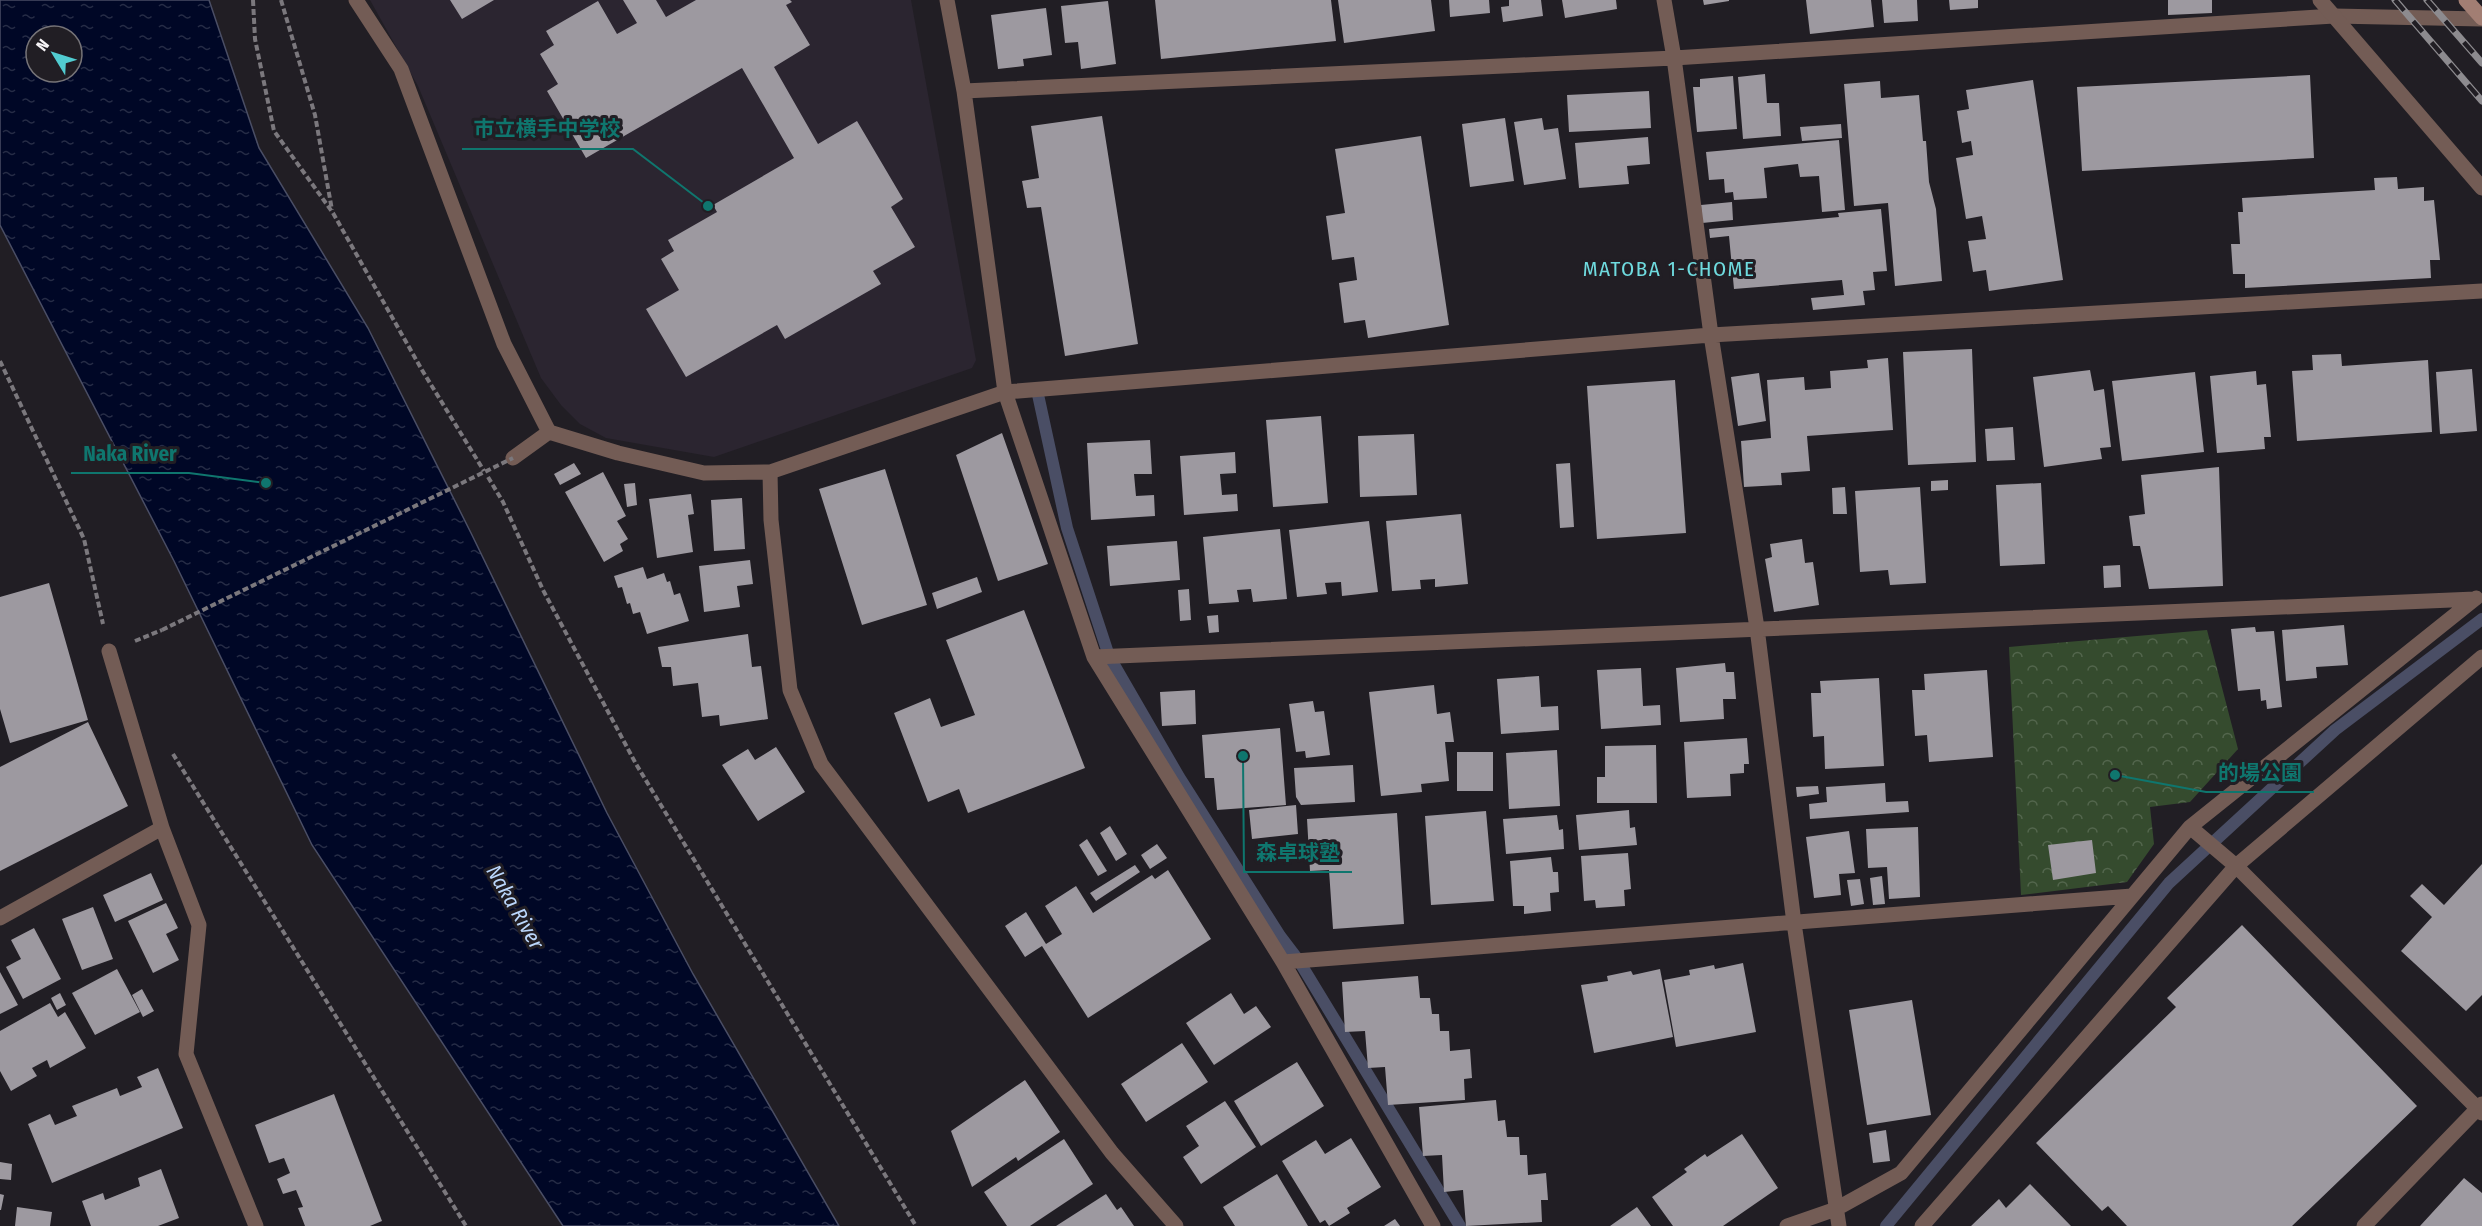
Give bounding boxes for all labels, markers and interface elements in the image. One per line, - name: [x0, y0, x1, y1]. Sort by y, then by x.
- north arrow: [24, 24, 84, 84]
- text: N: [32, 35, 53, 55]
- callout: 市立横手中学校: [462, 110, 633, 149]
- text: 市立横手中学校: [474, 116, 621, 142]
- district label: MATOBA 1-CHOME: [1583, 256, 1755, 282]
- callout: Naka River: [71, 434, 189, 473]
- text: Naka River: [83, 441, 177, 467]
- callout: 的場公園: [2206, 753, 2314, 792]
- text: 的場公園: [2218, 760, 2302, 786]
- callout: 森卓球塾: [1244, 833, 1352, 872]
- text: 森卓球塾: [1256, 840, 1340, 866]
- water label: Naka River: [481, 860, 550, 954]

